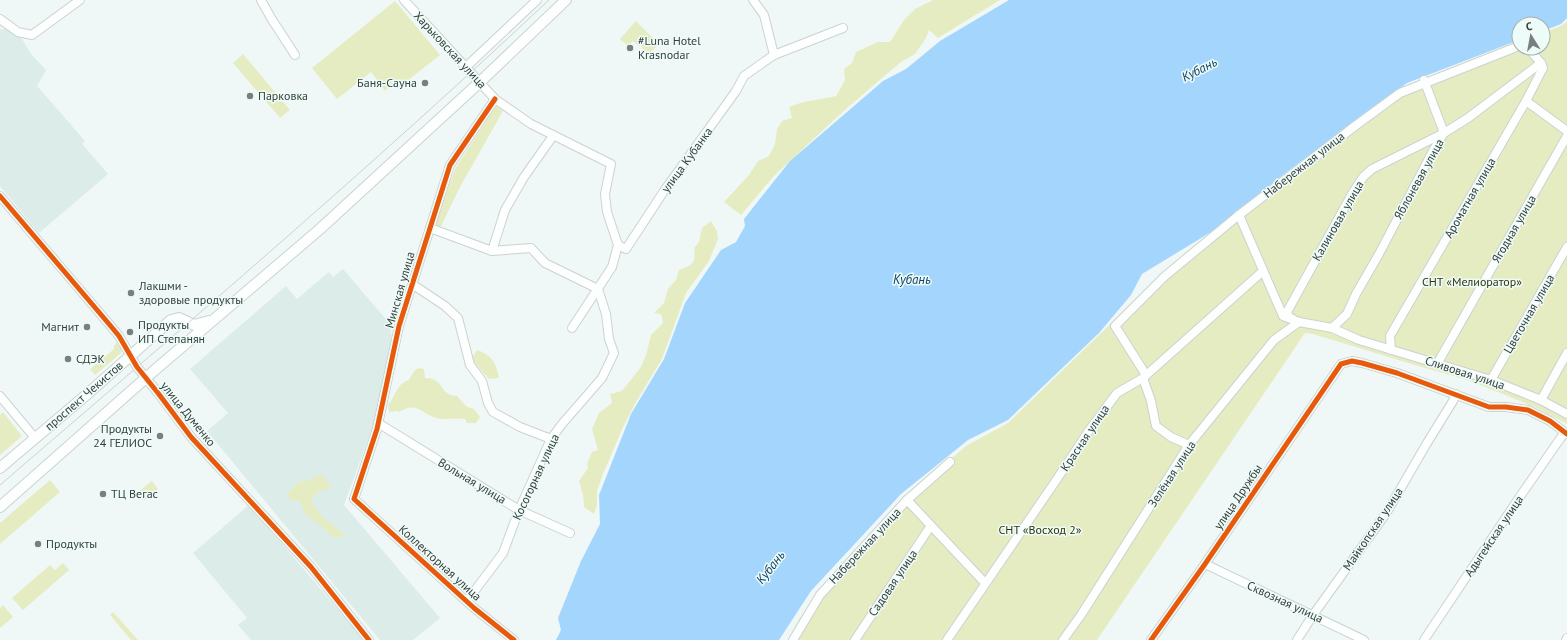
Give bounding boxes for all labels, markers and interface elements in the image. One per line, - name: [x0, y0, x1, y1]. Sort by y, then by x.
- street label: Харьковская улица: [411, 8, 490, 91]
- north arrow: [1511, 16, 1551, 56]
- text: С: [1525, 19, 1533, 34]
- place label: #Luna Hotel Krasnodar: [638, 33, 701, 62]
- marker: #Luna Hotel Krasnodar: [625, 43, 635, 53]
- water label: Кубань: [1178, 53, 1220, 86]
- place label: Баня-Сауна: [357, 75, 417, 90]
- marker: Баня-Сауна: [420, 78, 430, 88]
- place label: Парковка: [258, 88, 308, 103]
- marker: Парковка: [245, 91, 255, 101]
- street label: улица Кубанка: [658, 124, 715, 195]
- street label: Набережная улица: [1260, 128, 1347, 201]
- street label: Яблоневая улица: [1390, 136, 1447, 222]
- street label: Ароматная улица: [1440, 155, 1499, 241]
- street label: Калиновая улица: [1309, 178, 1367, 264]
- street label: Ягодная улица: [1488, 192, 1539, 265]
- street label: Минская улица: [381, 250, 418, 330]
- water label: Кубань: [893, 271, 931, 288]
- street label: Цветочная улица: [1500, 271, 1557, 356]
- park label: СНТ «Мелиоратор»: [1422, 274, 1522, 289]
- place label: Лакшми - здоровые продукты: [138, 278, 243, 307]
- marker: Лакшми - здоровые продукты: [126, 288, 136, 298]
- place label: Продукты ИП Степанян: [138, 317, 205, 346]
- place label: Магнит: [41, 319, 79, 334]
- marker: Магнит: [82, 322, 92, 332]
- marker: Продукты ИП Степанян: [125, 327, 135, 337]
- place label: СДЭК: [76, 351, 105, 366]
- street label: Сливовая улица: [1423, 353, 1507, 392]
- marker: СДЭК: [63, 354, 73, 364]
- street label: проспект Чекистов: [42, 358, 126, 434]
- street label: улица Думенко: [158, 378, 219, 449]
- street label: Красная улица: [1057, 402, 1112, 474]
- place label: Продукты 24 ГЕЛИОС: [93, 421, 152, 450]
- marker: Продукты 24 ГЕЛИОС: [155, 431, 165, 441]
- street label: Косогорная улица: [509, 431, 562, 522]
- street label: Зелёная улица: [1145, 438, 1199, 510]
- street label: Вольная улица: [435, 454, 509, 507]
- street label: улица Дружбы: [1210, 461, 1265, 532]
- street label: Майкопская улица: [1339, 484, 1406, 573]
- place label: ТЦ Вегас: [111, 486, 159, 501]
- marker: ТЦ Вегас: [98, 489, 108, 499]
- street label: Адыгейская улица: [1461, 492, 1526, 579]
- street label: Набережная улица: [825, 504, 904, 587]
- street label: Коллекторная улица: [396, 522, 485, 604]
- park label: СНТ «Восход 2»: [999, 522, 1082, 537]
- place label: Продукты: [46, 536, 97, 551]
- marker: Продукты: [33, 539, 43, 549]
- water label: Кубань: [752, 547, 789, 587]
- street label: Садовая улица: [865, 547, 920, 619]
- street label: Сквозная улица: [1245, 577, 1326, 626]

